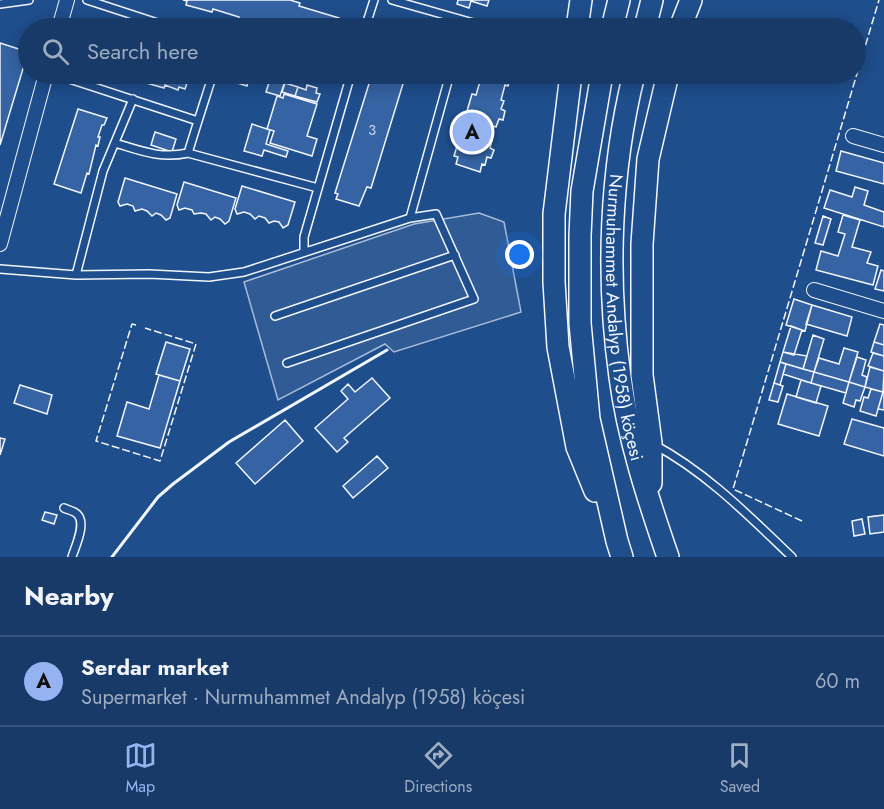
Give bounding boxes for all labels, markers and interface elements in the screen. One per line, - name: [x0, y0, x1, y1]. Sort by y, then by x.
- search box: [18, 18, 866, 84]
- icon: search: [39, 35, 72, 68]
- text: Search here: [87, 35, 198, 67]
- pin: A: [452, 110, 492, 154]
- house number: 3: [368, 119, 376, 141]
- street label: Nurmuhammet Andalyp (1958) köçesi: [599, 173, 650, 464]
- your location: [505, 240, 534, 269]
- text: Nearby: [24, 577, 113, 615]
- text: Serdar market: [81, 651, 228, 683]
- text: A: [36, 667, 51, 696]
- text: 60 m: [815, 667, 860, 696]
- text: Supermarket · Nurmuhammet Andalyp (1958) köçesi: [81, 683, 525, 712]
- tab: Map: [124, 739, 157, 798]
- tab: Directions: [404, 739, 472, 798]
- tab: Saved: [720, 739, 760, 798]

